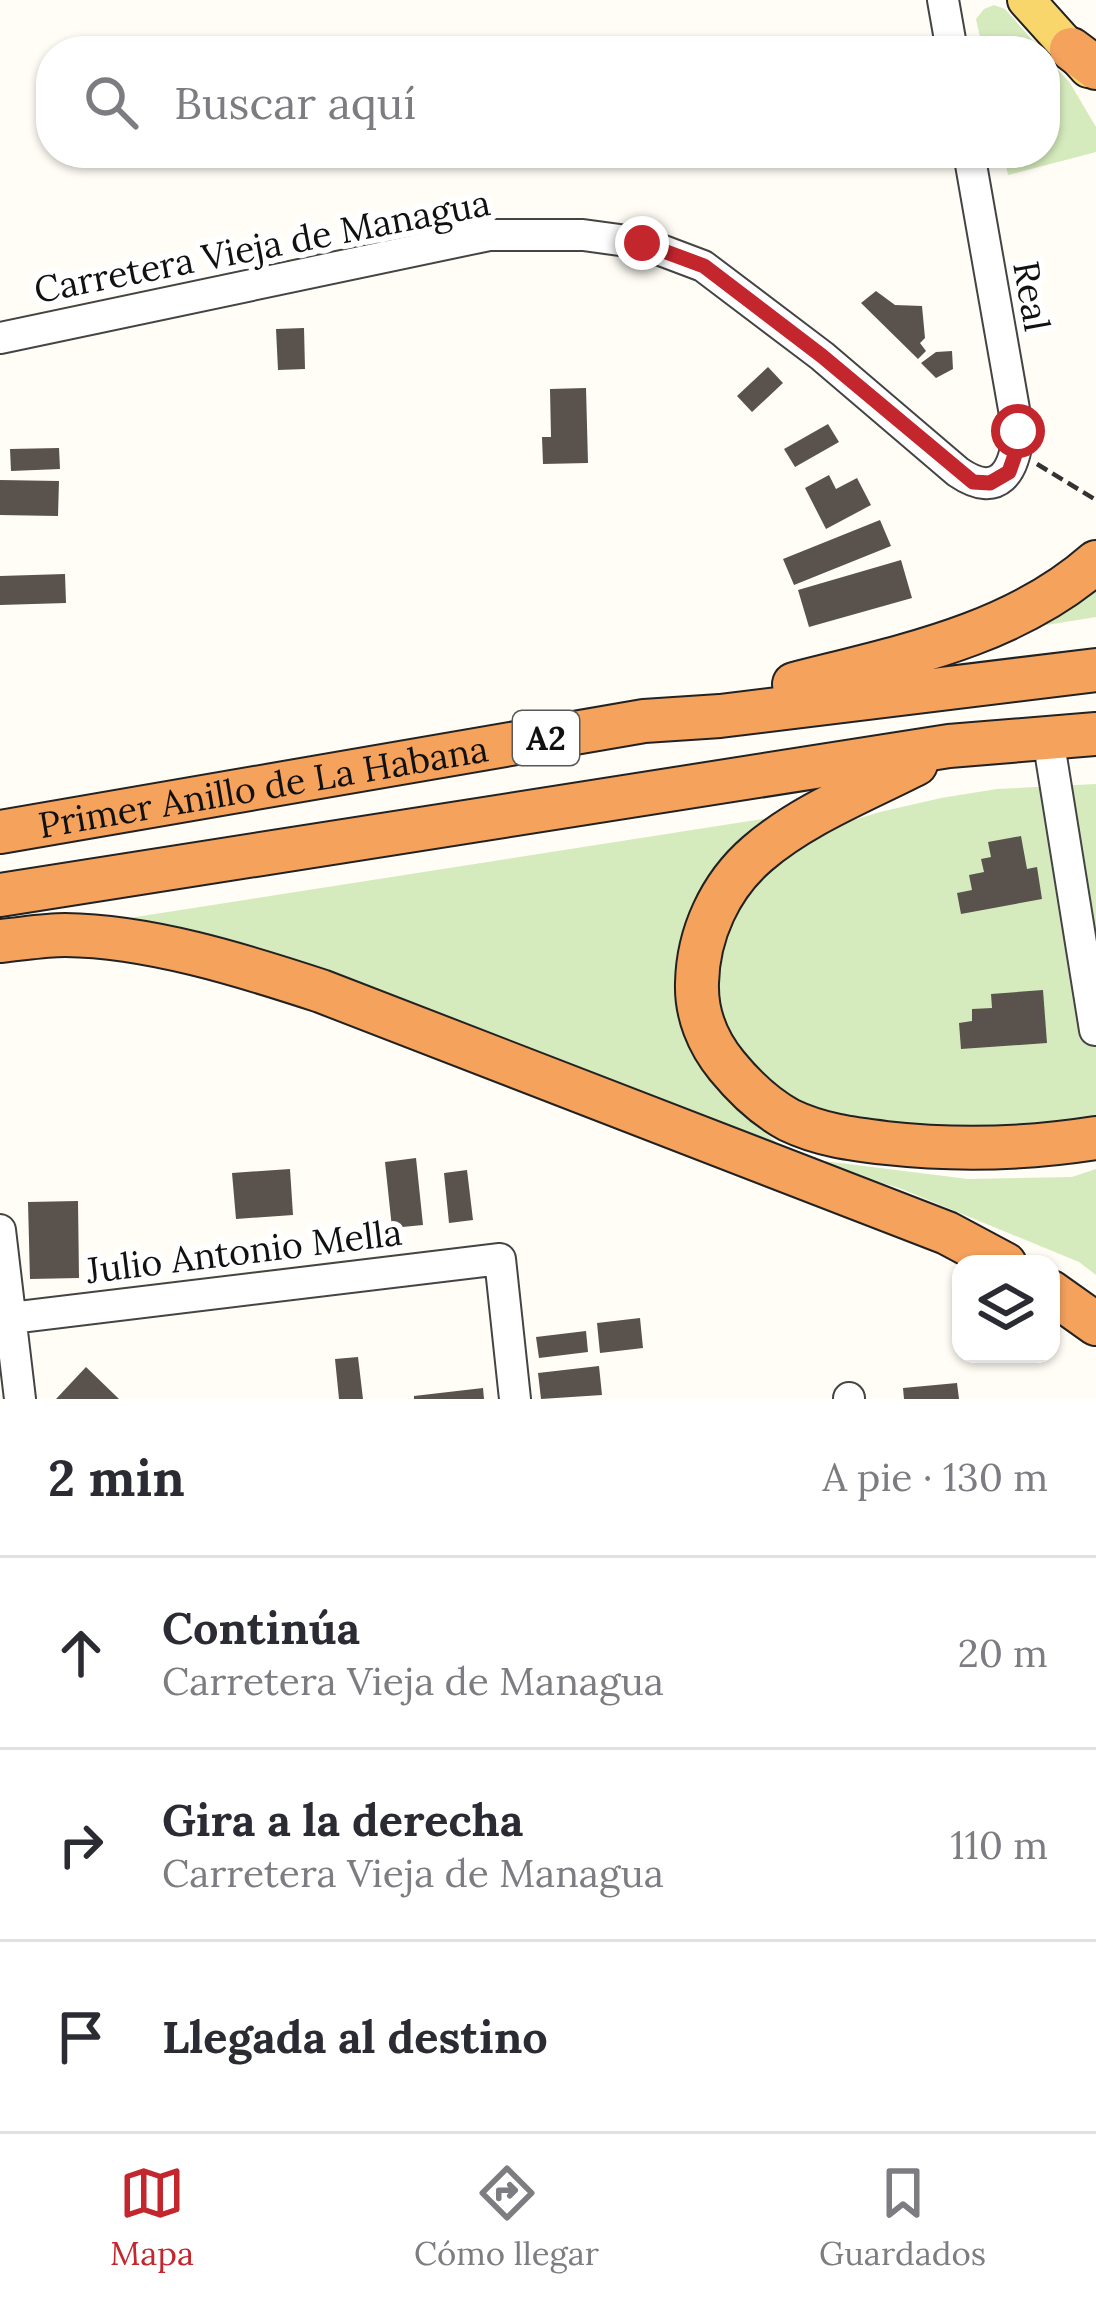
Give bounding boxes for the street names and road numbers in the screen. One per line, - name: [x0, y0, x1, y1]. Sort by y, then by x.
- street label: Carretera Vieja de Managua: [30, 179, 494, 313]
- street label: Real: [1003, 257, 1061, 335]
- road number: A2: [513, 711, 579, 765]
- street label: Primer Anillo de La Habana: [35, 725, 491, 848]
- street label: Julio Antonio Mella: [83, 1209, 404, 1293]

